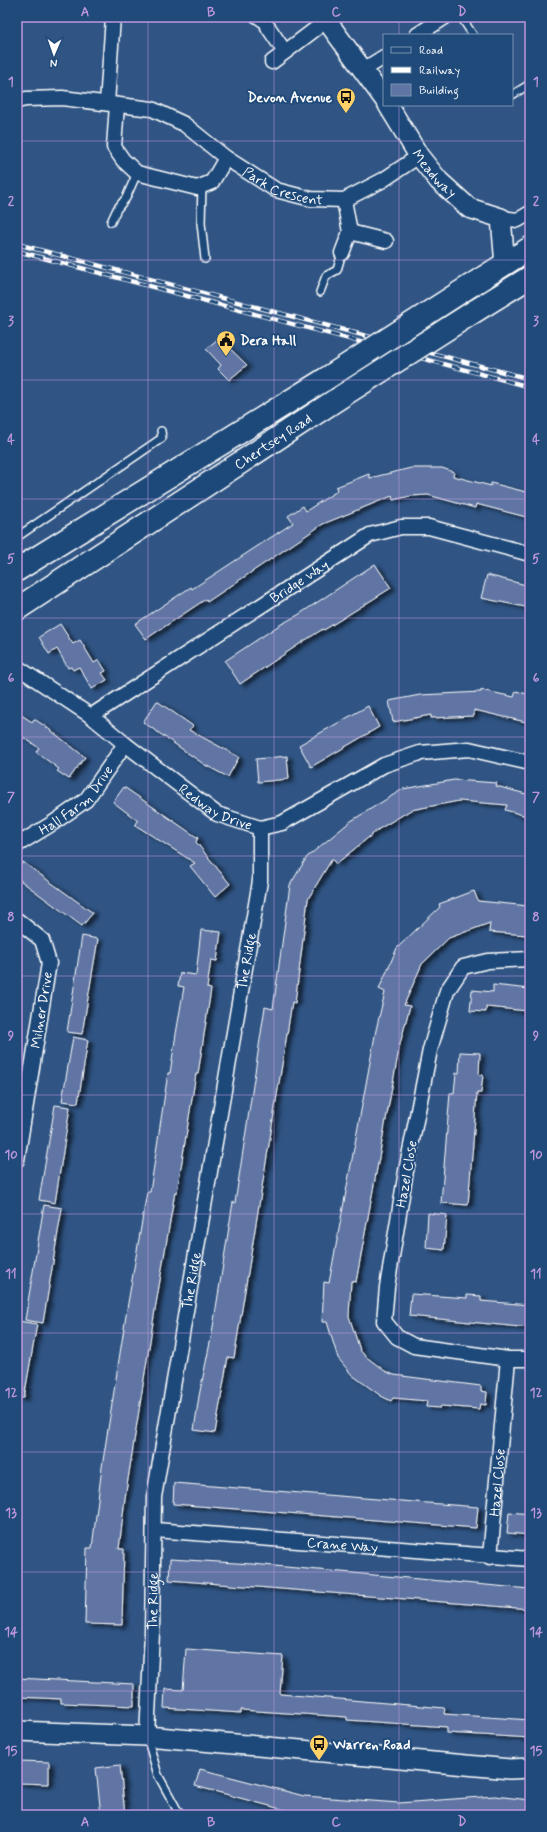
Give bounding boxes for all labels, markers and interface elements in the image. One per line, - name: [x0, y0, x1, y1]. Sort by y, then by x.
- text: A: [81, 4, 89, 21]
- text: B: [207, 4, 216, 21]
- text: C: [331, 4, 341, 21]
- text: D: [458, 4, 467, 21]
- north arrow: [34, 34, 74, 74]
- legend: [383, 34, 513, 106]
- text: Road: [419, 43, 443, 59]
- text: N: [50, 56, 58, 70]
- text: Railway: [419, 63, 461, 79]
- text: 1: [8, 74, 14, 91]
- text: 1: [533, 74, 539, 91]
- text: Building: [419, 83, 459, 100]
- bus stop icon: Devon Avenue: [335, 86, 357, 114]
- place label: Devon Avenue: [247, 89, 332, 107]
- street label: Meadway: [407, 146, 460, 202]
- street label: Park Crescent: [239, 163, 324, 209]
- text: 2: [8, 193, 15, 210]
- text: 2: [533, 193, 540, 210]
- text: 3: [8, 313, 14, 330]
- text: 3: [533, 313, 539, 330]
- public building icon: Dera Hall: [215, 329, 237, 357]
- place label: Dera Hall: [240, 332, 297, 350]
- street label: Chertsey Road: [231, 410, 316, 474]
- text: 4: [7, 432, 15, 449]
- text: 4: [532, 432, 540, 449]
- text: 5: [7, 551, 15, 568]
- text: 5: [532, 551, 540, 568]
- street label: Bridge Way: [267, 556, 332, 608]
- text: 6: [8, 670, 15, 687]
- text: 6: [533, 670, 540, 687]
- street label: Hall Farm Drive: [36, 762, 117, 839]
- street label: Redway Drive: [175, 780, 254, 835]
- text: 7: [7, 789, 15, 806]
- text: 7: [532, 789, 540, 806]
- text: 8: [7, 909, 15, 926]
- text: 8: [532, 909, 540, 926]
- street label: The Ridge: [233, 931, 262, 991]
- street label: Milner Drive: [27, 971, 57, 1050]
- text: 9: [8, 1028, 15, 1045]
- text: 9: [533, 1028, 540, 1045]
- street label: Hazel Close: [392, 1139, 422, 1209]
- text: 10: [4, 1147, 18, 1164]
- text: 10: [529, 1147, 543, 1164]
- street label: The Ridge: [179, 1250, 207, 1310]
- text: 11: [5, 1266, 17, 1283]
- text: 11: [530, 1266, 542, 1283]
- text: 12: [5, 1385, 17, 1402]
- text: 12: [530, 1385, 542, 1402]
- street label: Hazel Close: [486, 1448, 510, 1517]
- text: 13: [5, 1505, 17, 1522]
- text: 13: [530, 1505, 542, 1522]
- street label: Crane Way: [306, 1534, 379, 1557]
- street label: The Ridge: [144, 1572, 165, 1630]
- text: 14: [4, 1624, 18, 1641]
- text: 14: [529, 1624, 543, 1641]
- bus stop icon: Warren Road: [308, 1733, 330, 1761]
- place label: Warren Road: [332, 1736, 410, 1754]
- text: 15: [5, 1743, 17, 1760]
- text: 15: [530, 1743, 542, 1760]
- text: A: [81, 1814, 89, 1831]
- text: B: [207, 1814, 216, 1831]
- text: C: [331, 1814, 341, 1831]
- text: D: [458, 1814, 467, 1831]

